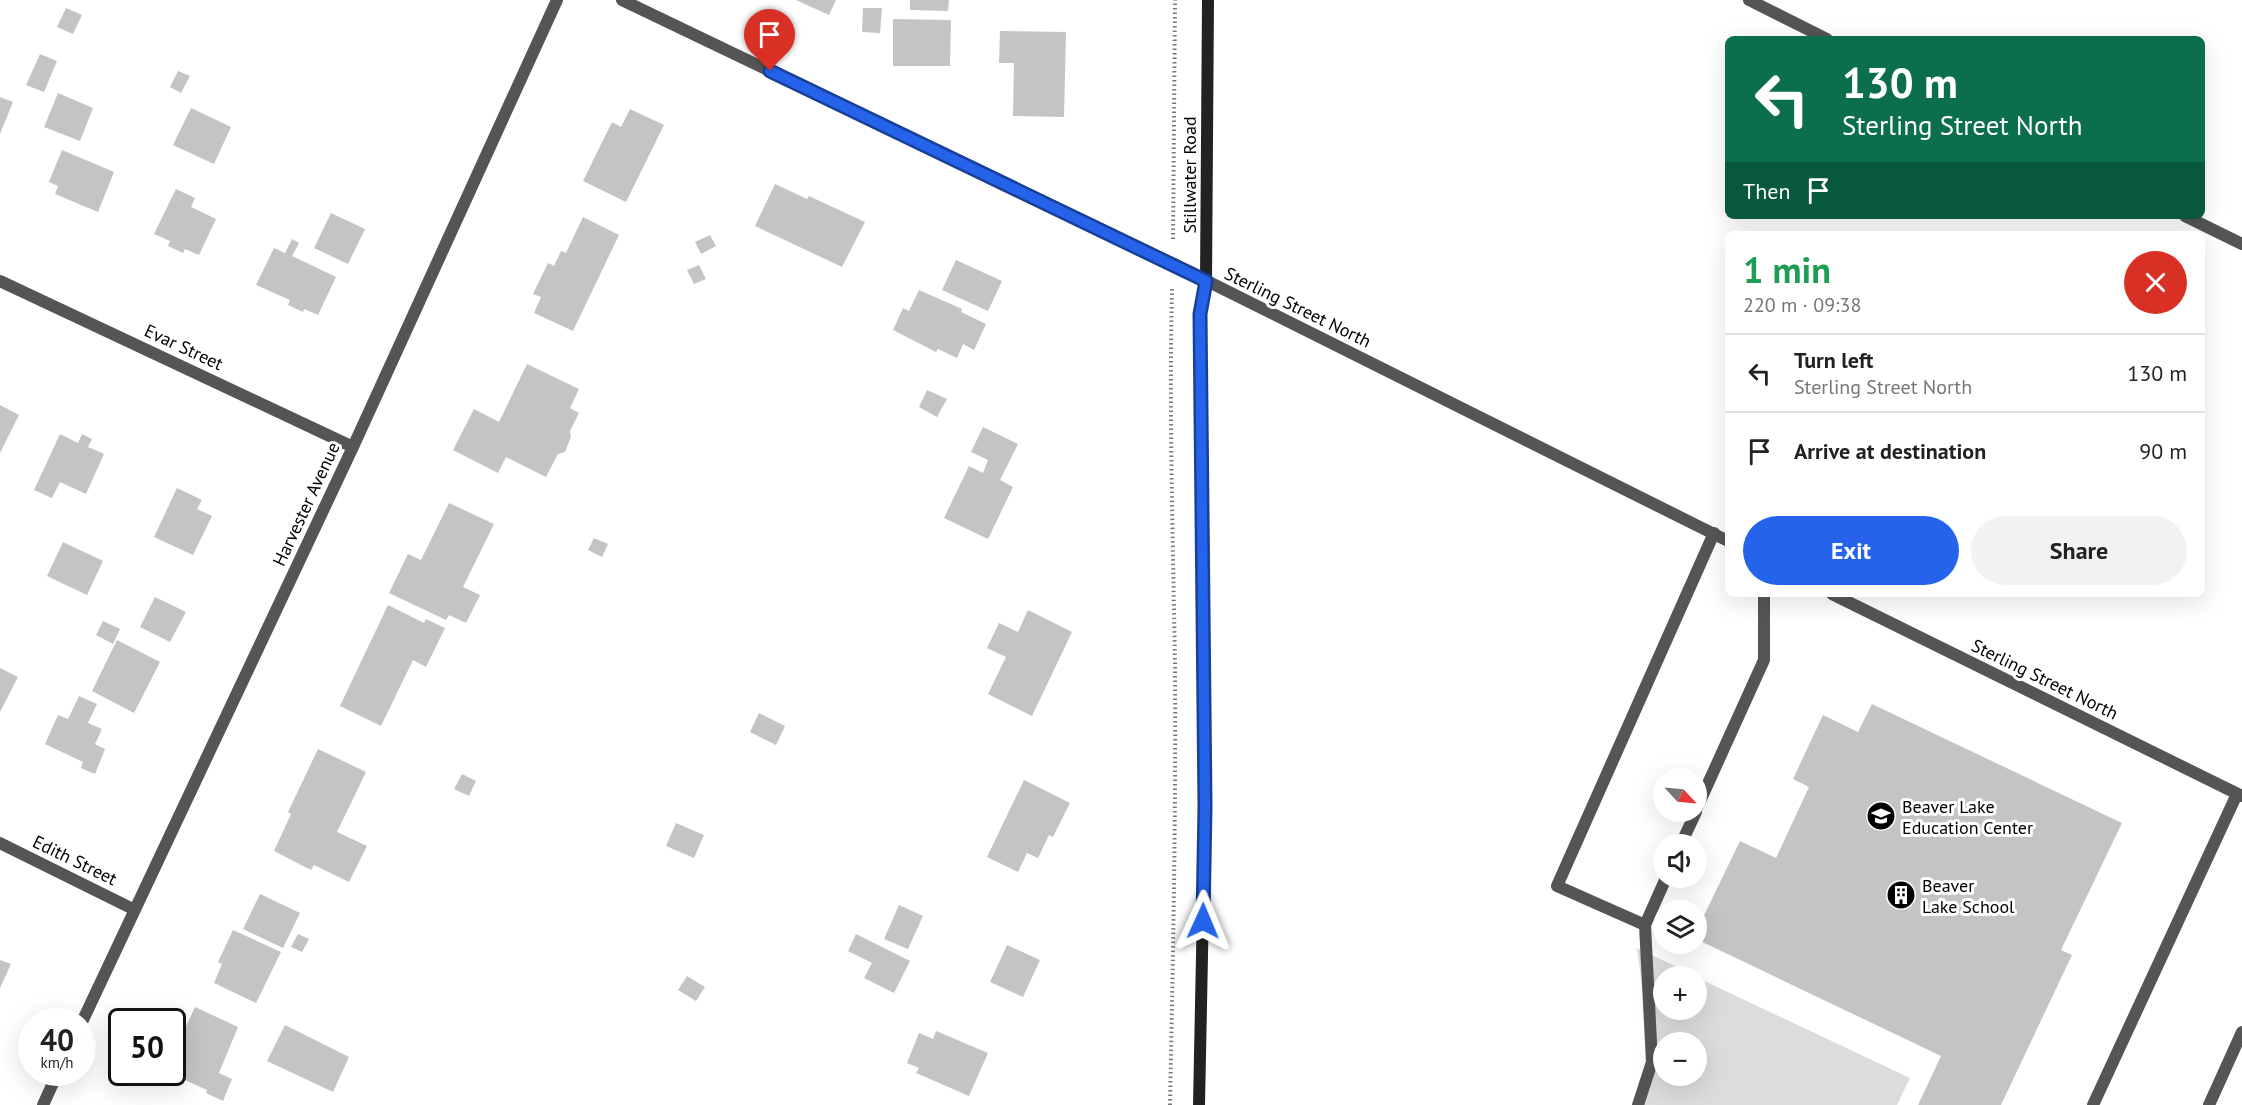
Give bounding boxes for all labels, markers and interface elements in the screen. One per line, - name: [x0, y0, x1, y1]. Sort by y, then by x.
- pin: [744, 9, 795, 71]
- icon: arrive: [753, 18, 786, 51]
- text: 130 m: [1842, 55, 1958, 110]
- icon: left: [1743, 60, 1821, 138]
- text: Sterling Street North: [1842, 108, 2082, 142]
- street label: Stillwater Road: [1178, 116, 1201, 234]
- icon: arrive: [1802, 174, 1835, 207]
- text: Then: [1743, 177, 1790, 205]
- text: 1 min: [1743, 246, 1831, 293]
- button: close: [2124, 251, 2187, 314]
- street label: Sterling Street North: [1221, 262, 1375, 352]
- text: 220 m · 09:38: [1743, 292, 1861, 318]
- street label: Evar Street: [141, 319, 227, 375]
- text: Turn left: [1794, 346, 1874, 374]
- icon: left: [1743, 357, 1776, 390]
- text: 130 m: [2127, 359, 2187, 387]
- text: Sterling Street North: [1794, 374, 1972, 400]
- icon: arrive: [1743, 435, 1776, 468]
- text: Arrive at destination: [1794, 437, 1986, 465]
- text: 90 m: [2139, 437, 2187, 465]
- street label: Harvester Avenue: [267, 438, 345, 570]
- button: Exit: [1743, 516, 1959, 585]
- button: Share: [1971, 516, 2187, 585]
- street label: Sterling Street North: [1968, 634, 2122, 724]
- north arrow: [1653, 768, 1707, 822]
- map controls: [1653, 768, 1707, 1086]
- place label: Beaver Lake Education Center: [1902, 795, 2033, 839]
- school or university icon: Beaver Lake Education Center: [1865, 800, 1897, 832]
- street label: Edith Street: [29, 830, 121, 890]
- button: sound: [1653, 834, 1707, 888]
- place label: Beaver Lake School: [1922, 874, 2015, 918]
- building icon: Beaver Lake School: [1885, 879, 1917, 911]
- position arrow: [1171, 889, 1235, 953]
- button: layers: [1653, 900, 1707, 954]
- button: +: [1653, 966, 1707, 1020]
- speed limit sign: 50: [108, 1008, 186, 1086]
- text: 40: [40, 1020, 74, 1059]
- button: −: [1653, 1032, 1707, 1086]
- text: km/h: [41, 1053, 73, 1072]

